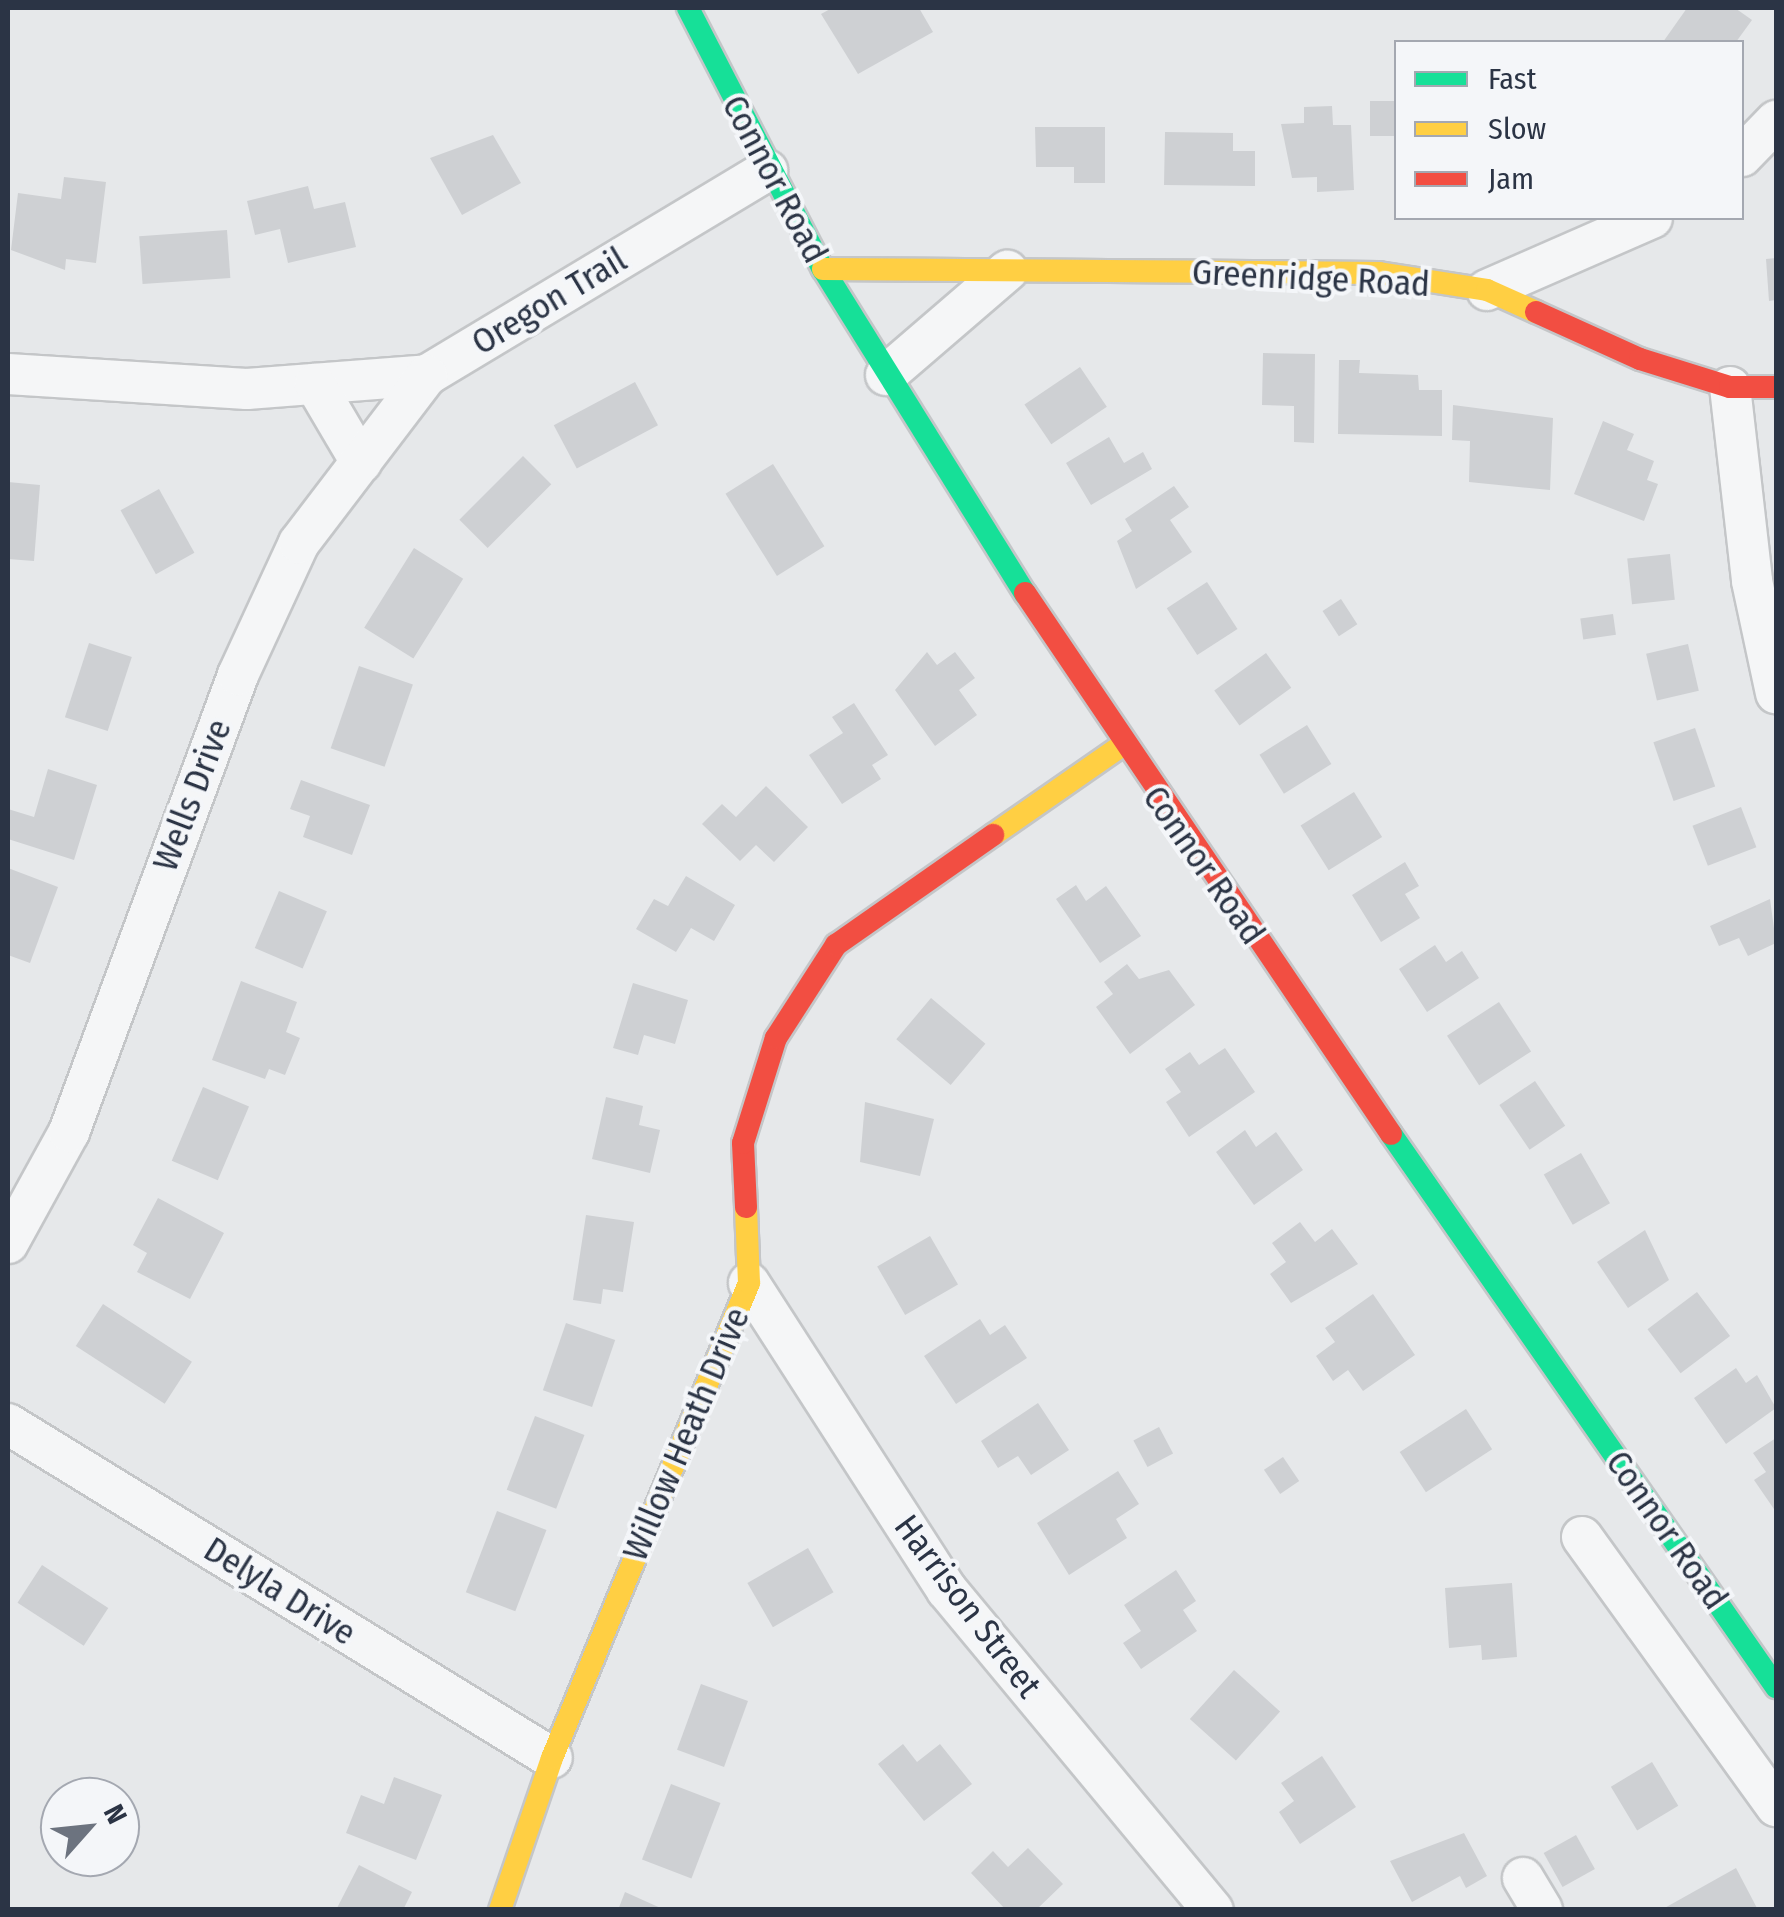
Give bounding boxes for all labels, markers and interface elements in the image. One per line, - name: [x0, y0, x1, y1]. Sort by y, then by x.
- legend: [1394, 40, 1744, 220]
- text: Fast: [1488, 61, 1536, 97]
- street label: Connor Road: [713, 88, 837, 270]
- text: Slow: [1488, 111, 1546, 147]
- text: Jam: [1488, 161, 1534, 197]
- street label: Oregon Trail: [464, 238, 634, 364]
- street label: Greenridge Road: [1191, 251, 1431, 305]
- street label: Wells Drive: [144, 713, 240, 877]
- street label: Connor Road: [1134, 778, 1274, 952]
- street label: Willow Heath Drive: [614, 1301, 758, 1567]
- street label: Connor Road: [1597, 1443, 1737, 1617]
- street label: Harrison Street: [886, 1506, 1050, 1706]
- street label: Delyla Drive: [197, 1528, 363, 1654]
- north arrow: [40, 1777, 140, 1877]
- text: N: [97, 1799, 134, 1829]

